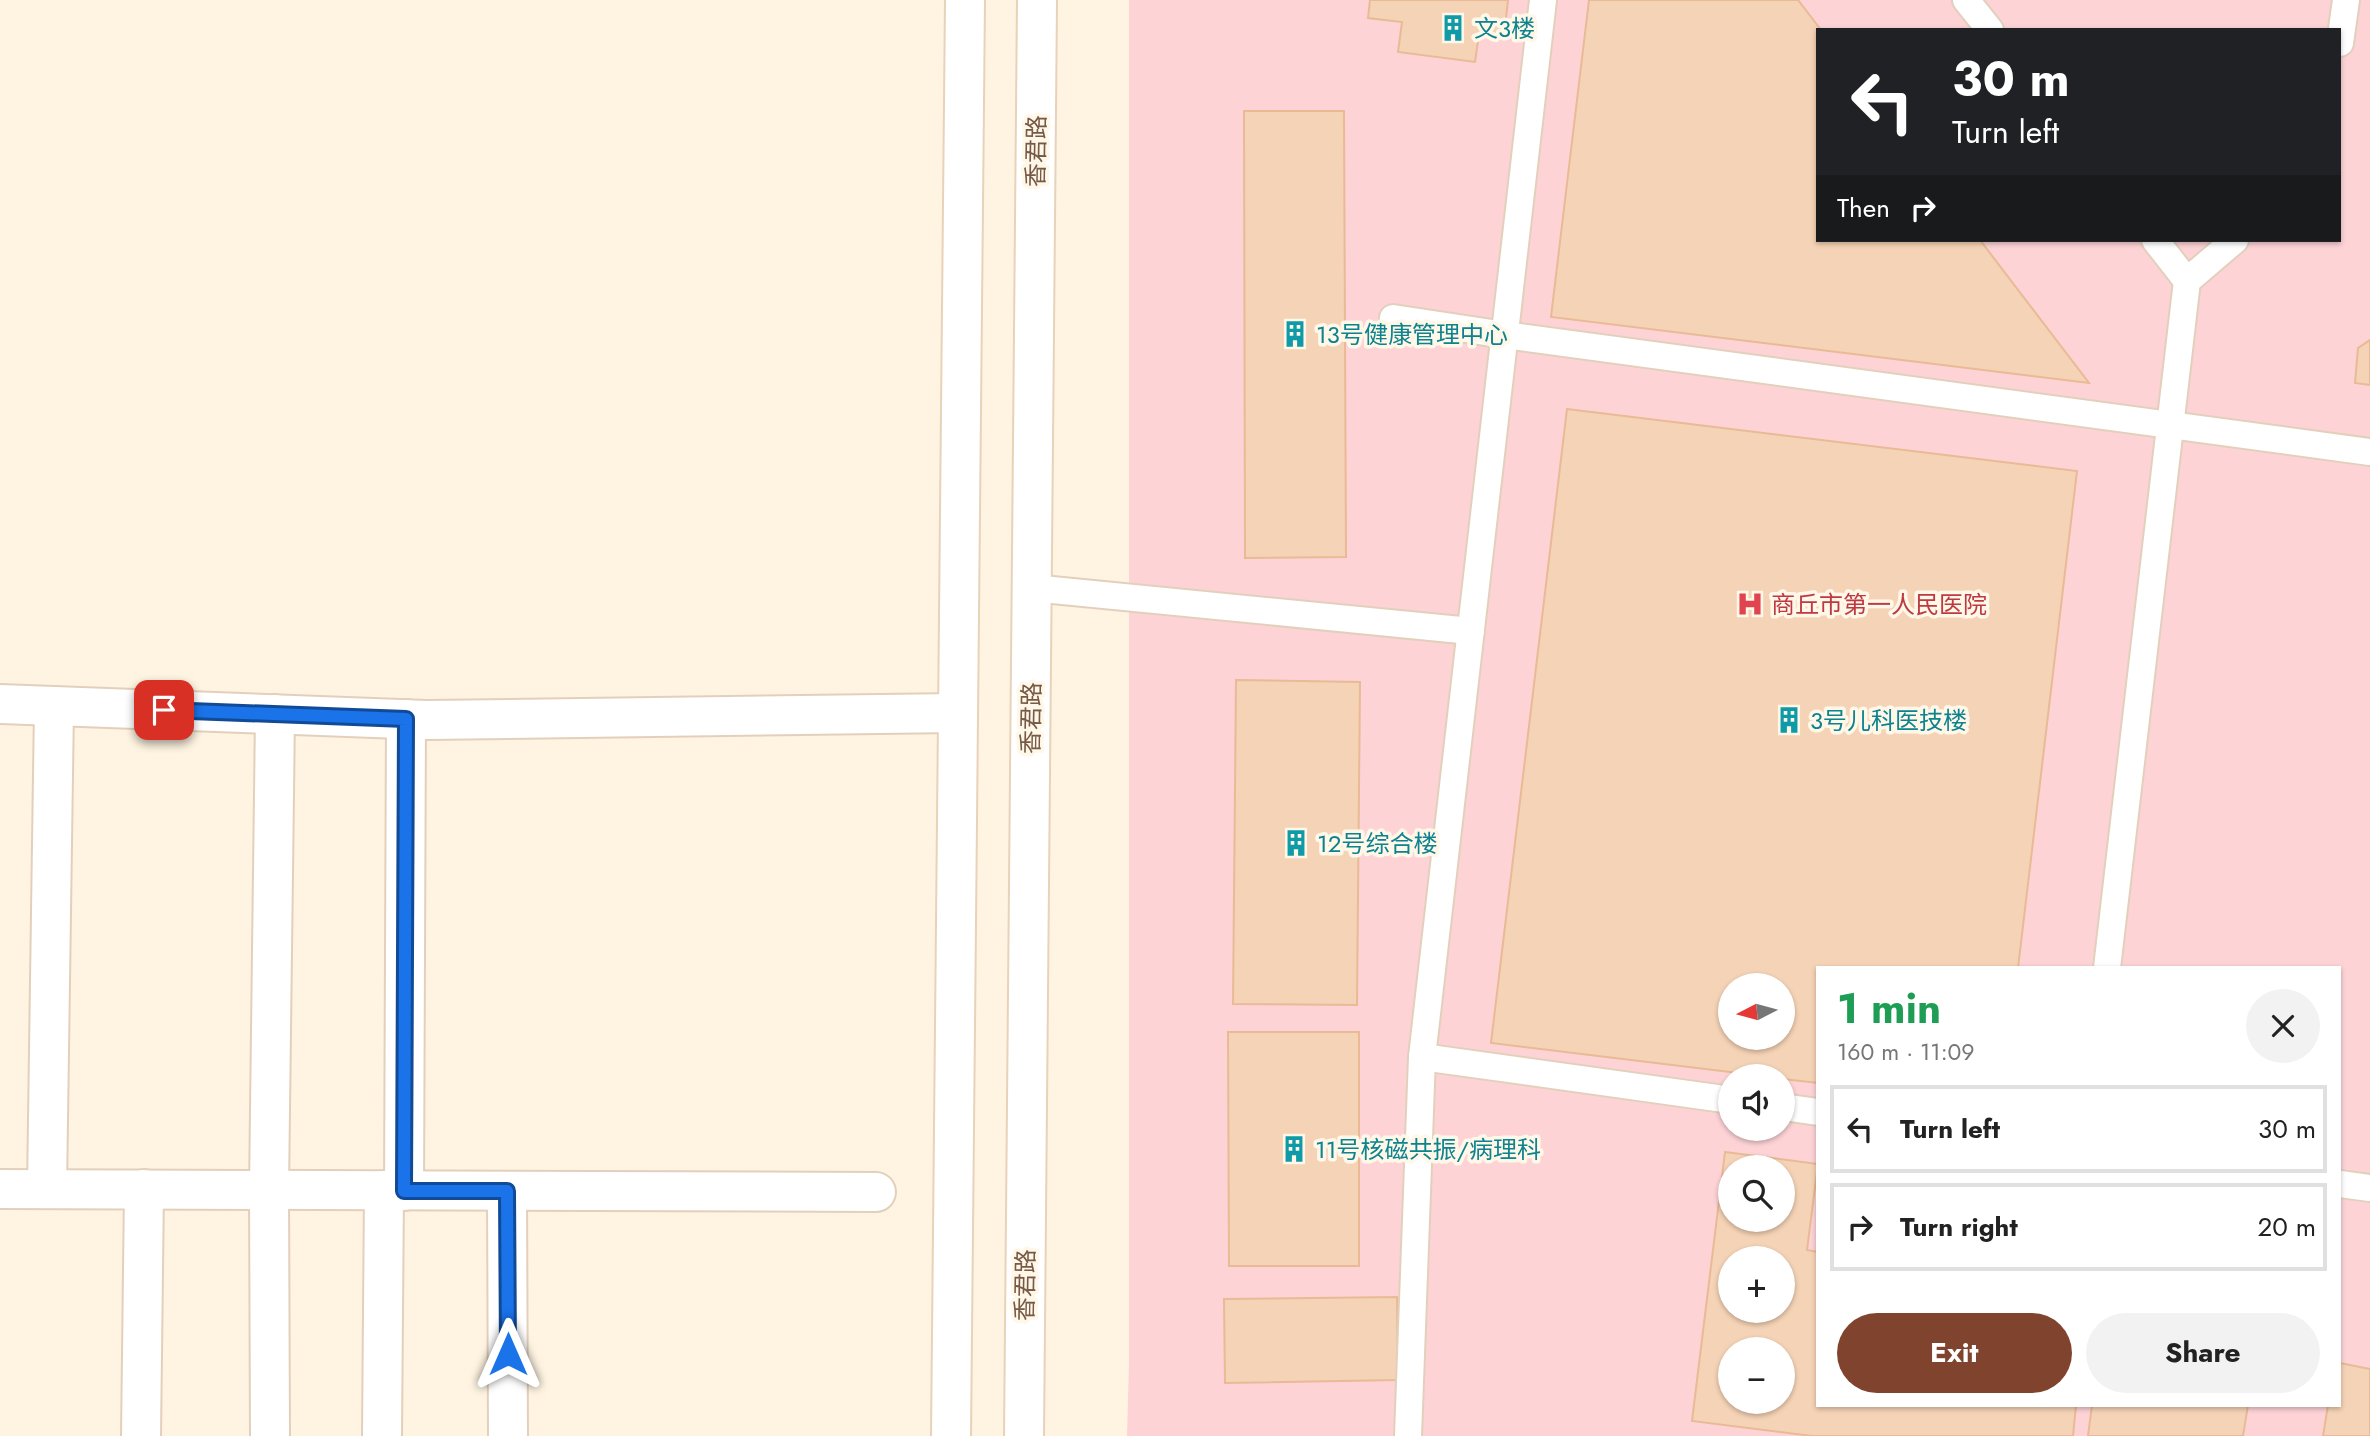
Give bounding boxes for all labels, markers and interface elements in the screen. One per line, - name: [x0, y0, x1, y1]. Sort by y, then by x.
- place label: 文3楼: [1474, 11, 1535, 46]
- building icon: 文3楼: [1438, 13, 1468, 43]
- text: 30 m: [1952, 44, 2070, 114]
- icon: left: [1837, 56, 1928, 147]
- text: Turn left: [1952, 109, 2059, 155]
- street label: 香君路: [1018, 115, 1054, 187]
- text: Then: [1837, 189, 1890, 227]
- icon: right: [1904, 189, 1942, 227]
- place label: 13号健康管理中心: [1316, 317, 1508, 352]
- building icon: 13号健康管理中心: [1280, 319, 1310, 349]
- place label: 商丘市第一人民医院: [1771, 587, 1987, 622]
- hospital icon: 商丘市第一人民医院: [1735, 589, 1765, 619]
- pin: [134, 680, 194, 740]
- street label: 香君路: [1013, 682, 1049, 754]
- icon: arrive: [145, 691, 183, 729]
- place label: 3号儿科医技楼: [1810, 703, 1967, 738]
- building icon: 3号儿科医技楼: [1774, 705, 1804, 735]
- place label: 12号综合楼: [1317, 826, 1437, 861]
- building icon: 12号综合楼: [1281, 828, 1311, 858]
- north arrow: [1718, 973, 1796, 1050]
- map controls: [1718, 973, 1795, 1414]
- text: 1 min: [1837, 978, 1941, 1039]
- button: close: [2246, 989, 2320, 1063]
- text: 160 m · 11:09: [1837, 1035, 1975, 1069]
- button: sound: [1718, 1064, 1795, 1141]
- icon: left: [1841, 1110, 1879, 1148]
- text: Turn left: [1900, 1110, 2000, 1148]
- text: 30 m: [2258, 1110, 2316, 1148]
- place label: 11号核磁共振/病理科: [1315, 1132, 1541, 1167]
- building icon: 11号核磁共振/病理科: [1279, 1134, 1309, 1164]
- button: search: [1718, 1155, 1795, 1232]
- icon: right: [1841, 1208, 1879, 1246]
- text: Turn right: [1900, 1208, 2018, 1246]
- text: 20 m: [2258, 1208, 2316, 1246]
- button: +: [1718, 1246, 1795, 1323]
- street label: 香君路: [1007, 1249, 1043, 1321]
- button: Exit: [1837, 1313, 2072, 1393]
- button: Share: [2086, 1313, 2320, 1393]
- position arrow: [471, 1317, 545, 1391]
- button: −: [1718, 1337, 1795, 1414]

